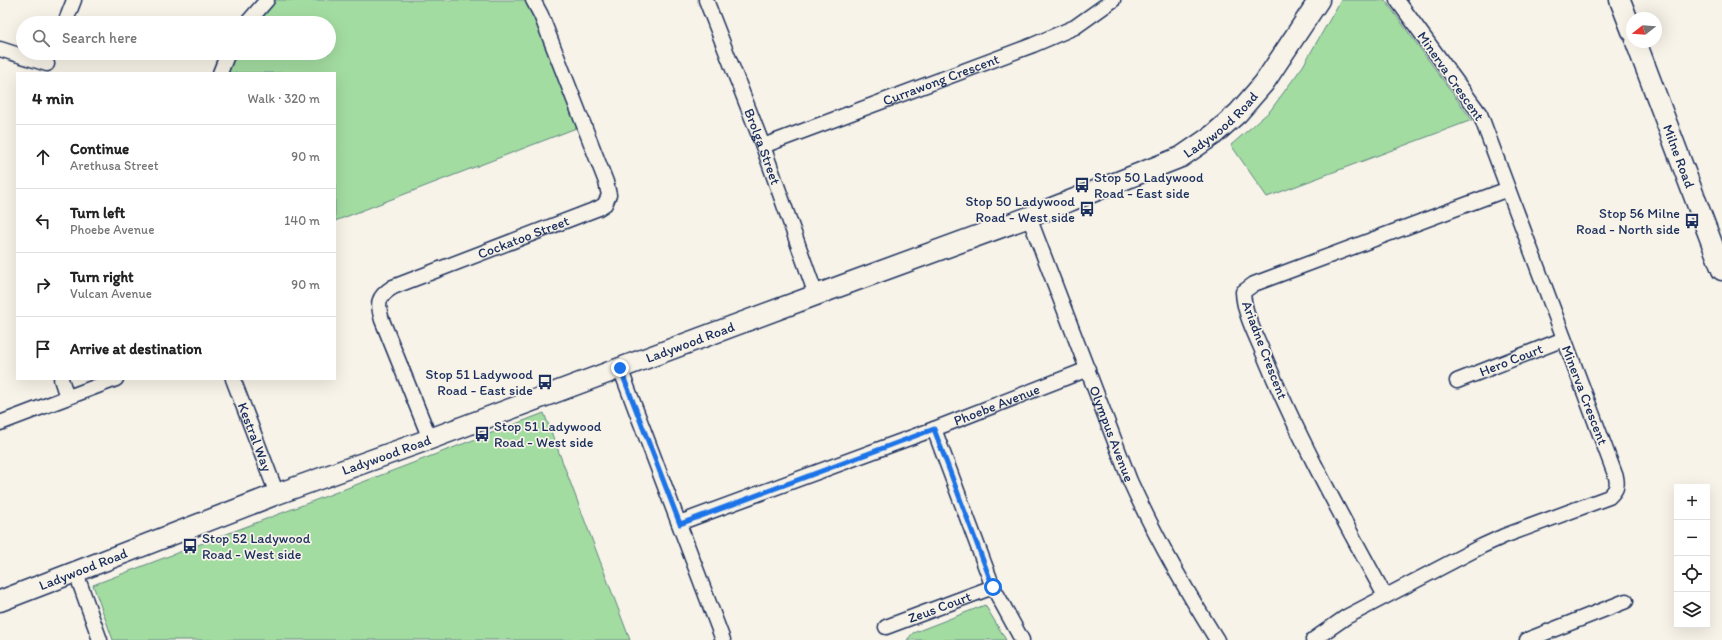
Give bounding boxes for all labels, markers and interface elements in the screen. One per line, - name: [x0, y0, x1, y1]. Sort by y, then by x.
- north arrow: [1626, 12, 1662, 48]
- search box: [16, 16, 336, 60]
- icon: search: [30, 27, 52, 49]
- street label: Minerva Crescent: [1414, 28, 1488, 124]
- text: Search here: [62, 29, 137, 47]
- street label: Currawong Crescent: [881, 50, 1002, 109]
- text: 4 min: [32, 88, 74, 108]
- street label: Ladywood Road: [1180, 88, 1262, 162]
- text: Walk · 320 m: [248, 91, 320, 106]
- street label: Brolga Street: [740, 106, 784, 187]
- street label: Milne Road: [1659, 122, 1698, 191]
- text: Continue: [70, 140, 129, 158]
- icon: ahead: [32, 146, 54, 168]
- text: 90 m: [291, 149, 320, 164]
- text: Arethusa Street: [70, 158, 159, 173]
- place label: Stop 50 Ladywood Road - East side: [1094, 169, 1204, 202]
- bus stop icon: Stop 50 Ladywood Road - East side: [1073, 176, 1091, 194]
- place label: Stop 50 Ladywood Road - West side: [965, 193, 1075, 226]
- bus stop icon: Stop 50 Ladywood Road - West side: [1078, 200, 1096, 218]
- text: Turn left: [70, 204, 125, 222]
- place label: Stop 56 Milne Road - North side: [1576, 205, 1680, 238]
- icon: left: [32, 210, 54, 232]
- street label: Cockatoo Street: [475, 212, 572, 263]
- bus stop icon: Stop 56 Milne Road - North side: [1683, 212, 1701, 230]
- text: 140 m: [284, 213, 320, 228]
- text: Phoebe Avenue: [70, 222, 154, 237]
- text: Turn right: [70, 268, 134, 286]
- icon: right: [32, 274, 54, 296]
- text: 90 m: [291, 277, 320, 292]
- text: Vulcan Avenue: [70, 286, 152, 301]
- street label: Ariadne Crescent: [1238, 299, 1291, 402]
- street label: Ladywood Road: [643, 318, 737, 367]
- icon: arrive: [32, 338, 54, 360]
- text: Arrive at destination: [70, 340, 202, 358]
- street label: Hero Court: [1477, 340, 1545, 380]
- street label: Minerva Crescent: [1558, 343, 1611, 447]
- route end: [611, 359, 629, 377]
- place label: Stop 51 Ladywood Road - East side: [426, 366, 533, 399]
- bus stop icon: Stop 51 Ladywood Road - East side: [536, 373, 554, 391]
- street label: Phoebe Avenue: [951, 381, 1043, 430]
- street label: Olympus Avenue: [1085, 383, 1138, 485]
- street label: Kestral Way: [234, 400, 276, 474]
- place label: Stop 51 Ladywood Road - West side: [494, 418, 602, 451]
- bus stop icon: Stop 51 Ladywood Road - West side: [473, 425, 491, 443]
- street label: Ladywood Road: [340, 431, 434, 479]
- map controls: [1674, 484, 1710, 628]
- button: +: [1674, 484, 1710, 520]
- button: −: [1674, 520, 1710, 556]
- place label: Stop 52 Ladywood Road - West side: [202, 530, 311, 563]
- bus stop icon: Stop 52 Ladywood Road - West side: [181, 537, 199, 555]
- street label: Ladywood Road: [37, 544, 130, 594]
- button: locate: [1674, 556, 1710, 592]
- route start: [984, 578, 1002, 596]
- street label: Zeus Court: [906, 588, 974, 627]
- button: layers: [1674, 592, 1710, 628]

